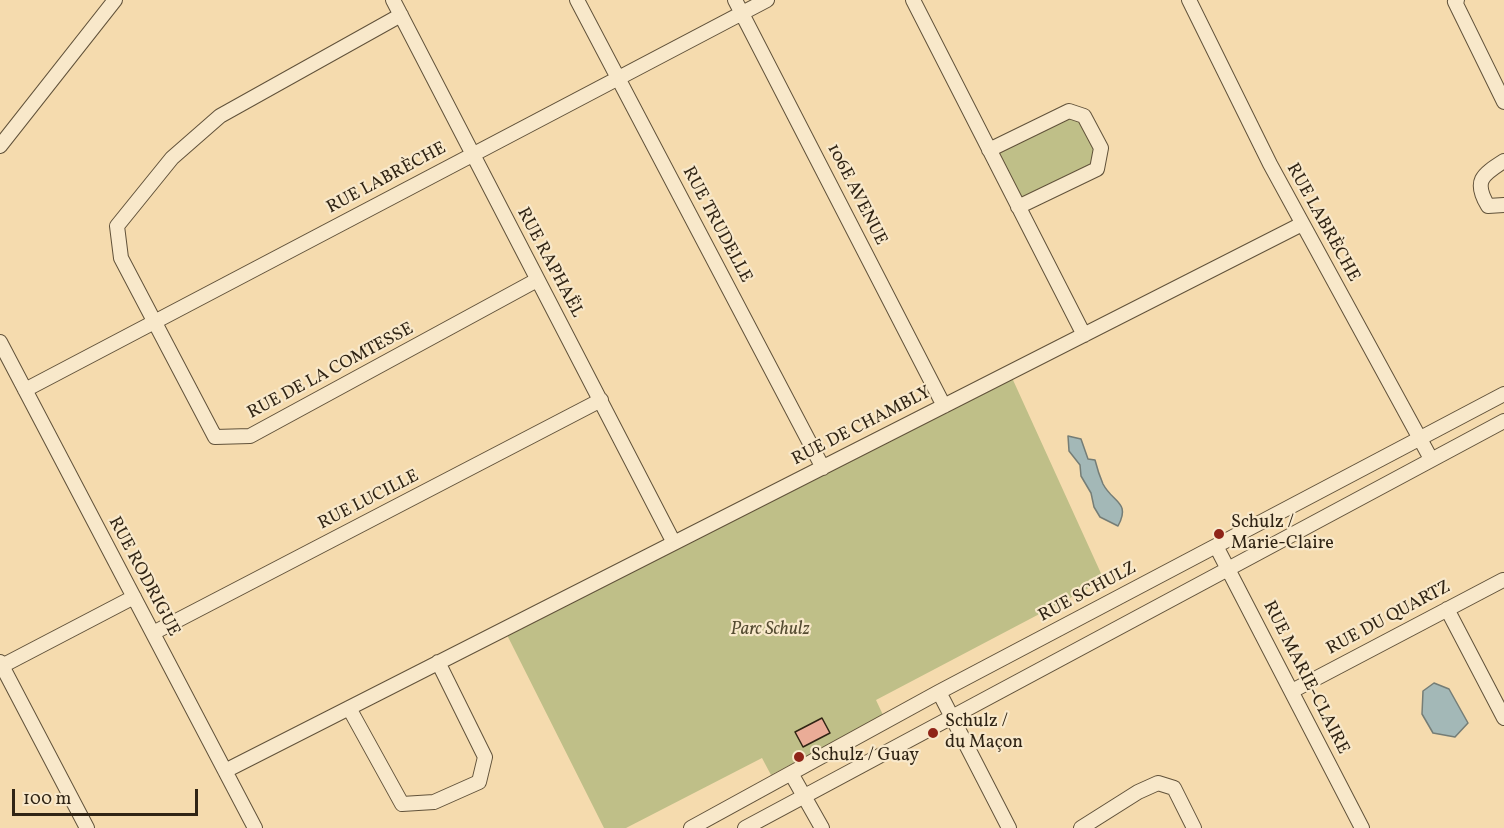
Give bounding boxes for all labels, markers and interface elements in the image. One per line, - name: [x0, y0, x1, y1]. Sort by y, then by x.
- street label: RUE LABRÈCHE: [324, 138, 450, 220]
- street label: 106E AVENUE: [821, 141, 891, 249]
- street label: RUE LABRÈCHE: [1281, 160, 1363, 286]
- street label: RUE TRUDELLE: [676, 163, 756, 287]
- street label: RUE RAPHAËL: [511, 204, 587, 322]
- street label: RUE DE LA COMTESSE: [244, 319, 418, 425]
- street label: RUE DE CHAMBLY: [789, 383, 935, 471]
- street label: RUE LUCILLE: [315, 466, 423, 536]
- place label: Schulz / Marie-Claire: [1231, 513, 1334, 556]
- street label: RUE RODRIGUE: [102, 514, 184, 640]
- marker: Schulz / Marie-Claire: [1212, 527, 1226, 541]
- street label: RUE SCHULZ: [1035, 558, 1141, 628]
- street label: RUE DU QUARTZ: [1323, 577, 1455, 661]
- street label: RUE MARIE-CLAIRE: [1257, 598, 1353, 758]
- park label: Parc Schulz: [730, 620, 810, 642]
- place label: Schulz / du Maçon: [945, 712, 1023, 754]
- marker: Schulz / du Maçon: [926, 726, 940, 740]
- place label: Schulz / Guay: [811, 746, 919, 768]
- marker: Schulz / Guay: [792, 750, 806, 764]
- scale bar: [15, 777, 201, 815]
- text: 100 m: [23, 787, 72, 812]

